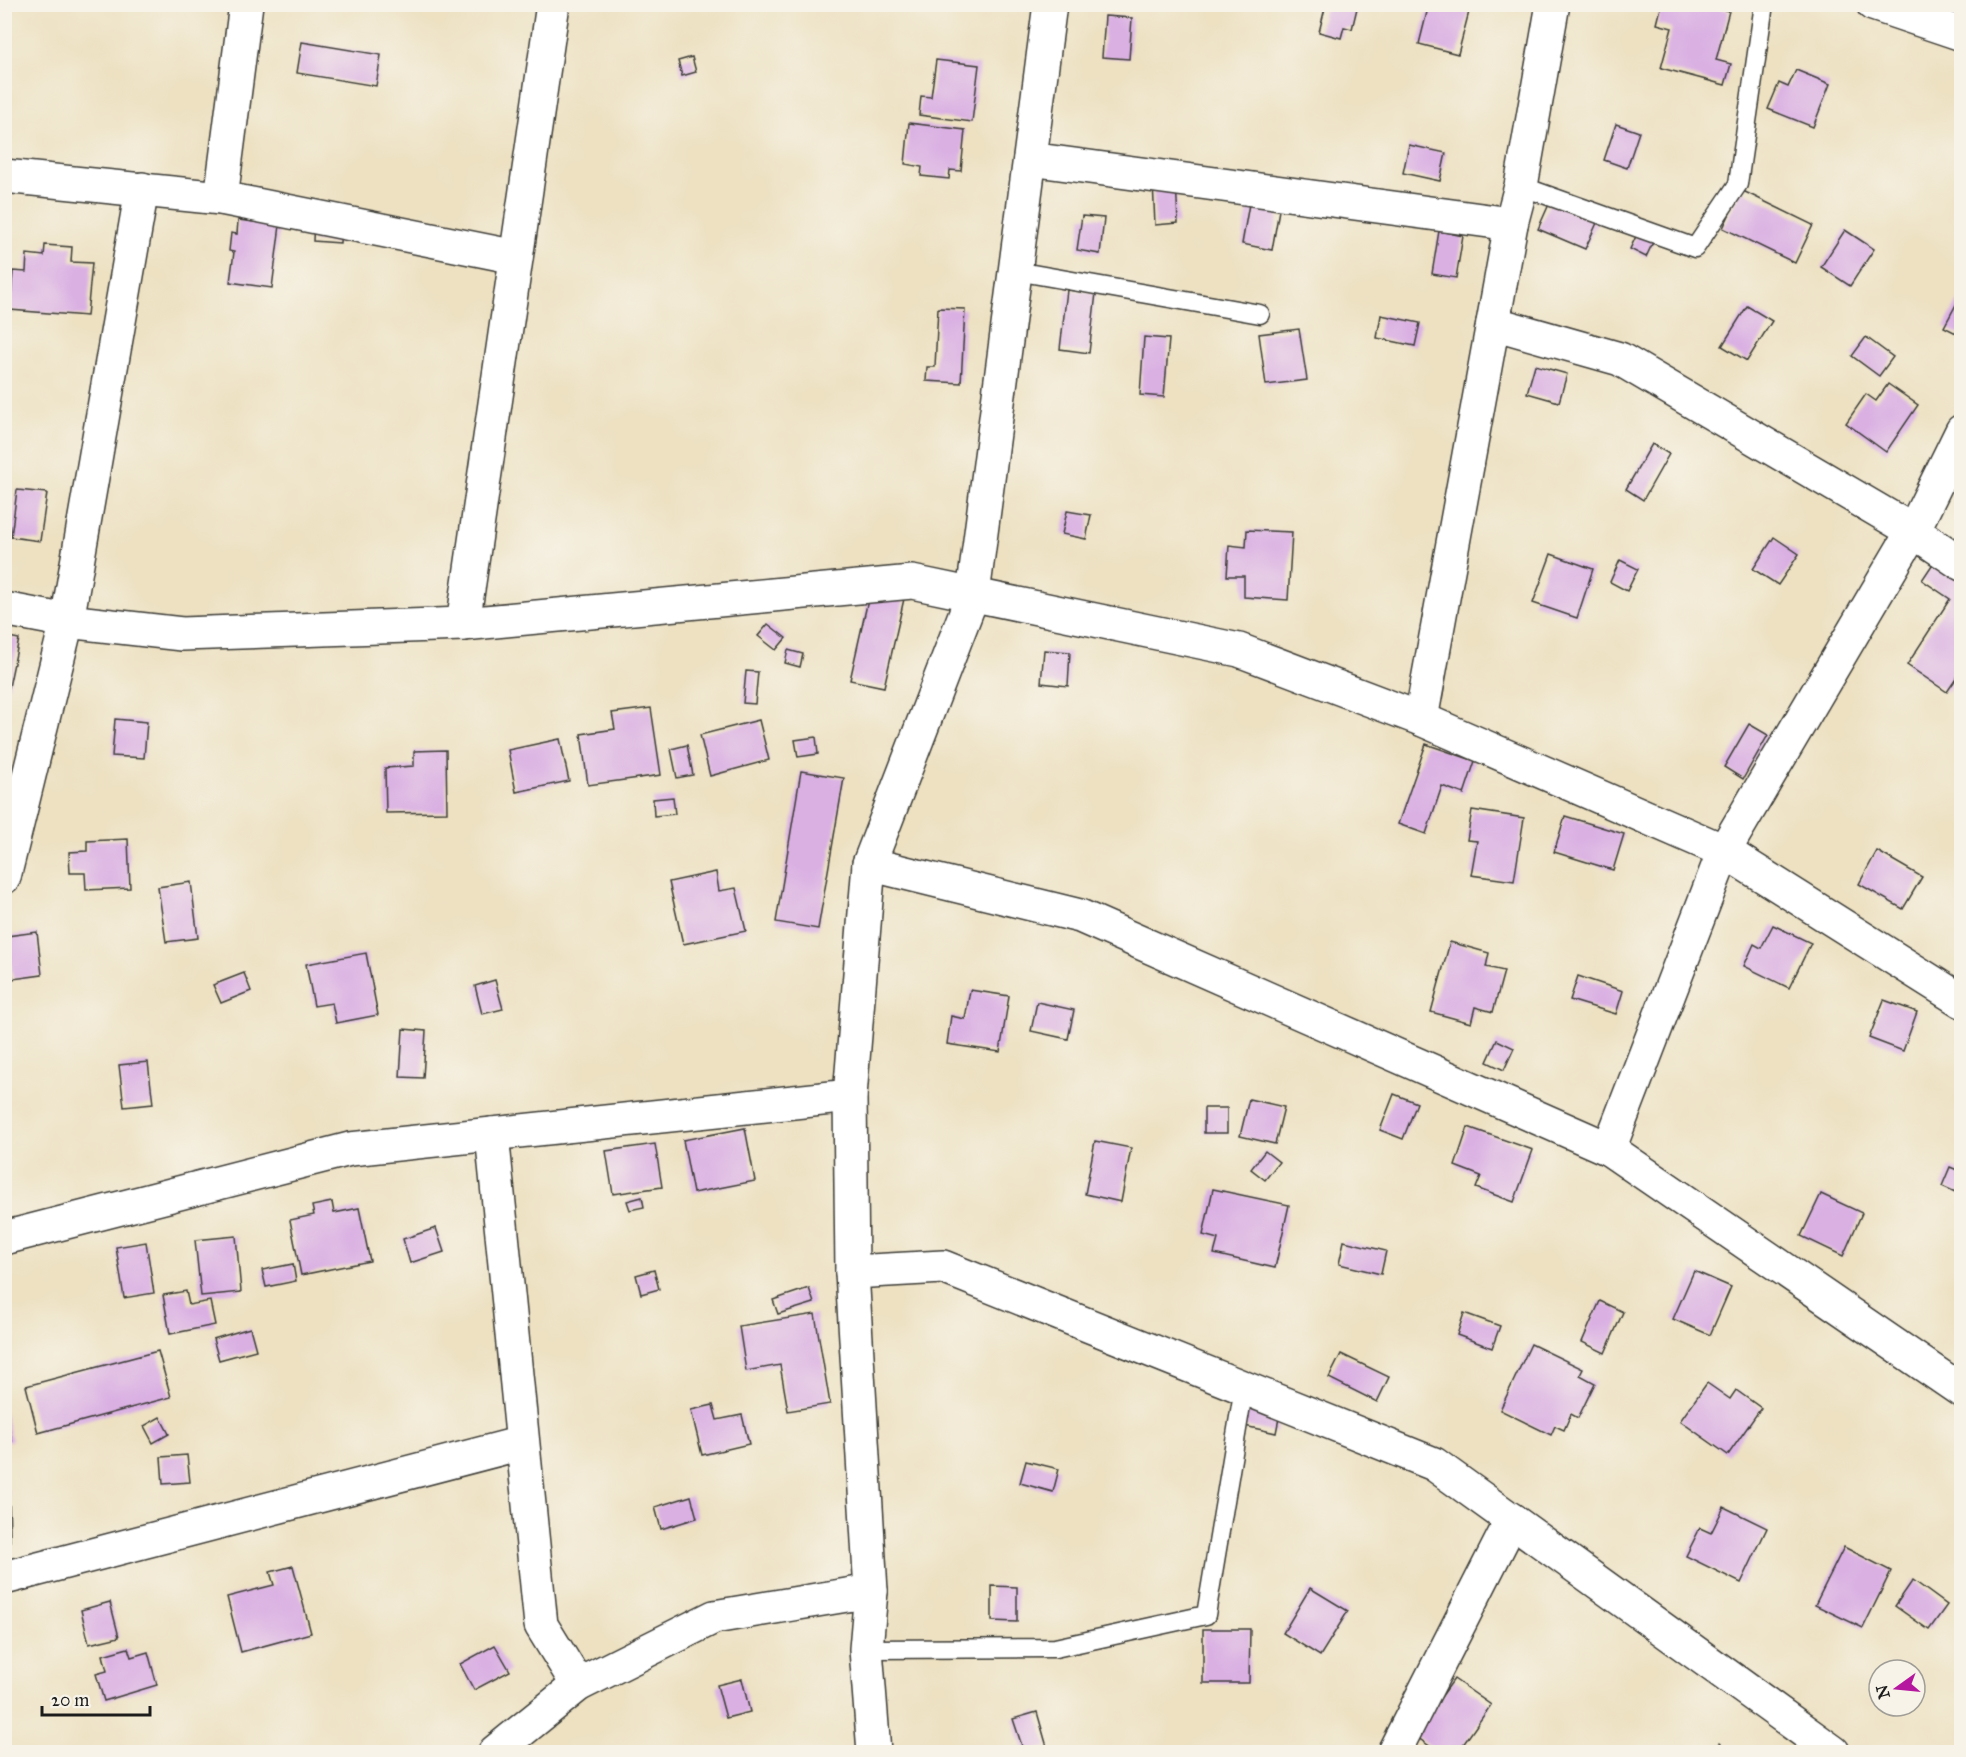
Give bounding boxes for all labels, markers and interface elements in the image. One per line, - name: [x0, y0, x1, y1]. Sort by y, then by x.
- north arrow: [1867, 1658, 1927, 1718]
- scale bar: [42, 1679, 150, 1717]
- text: N: [1872, 1682, 1894, 1701]
- text: 20 m: [51, 1689, 89, 1711]

